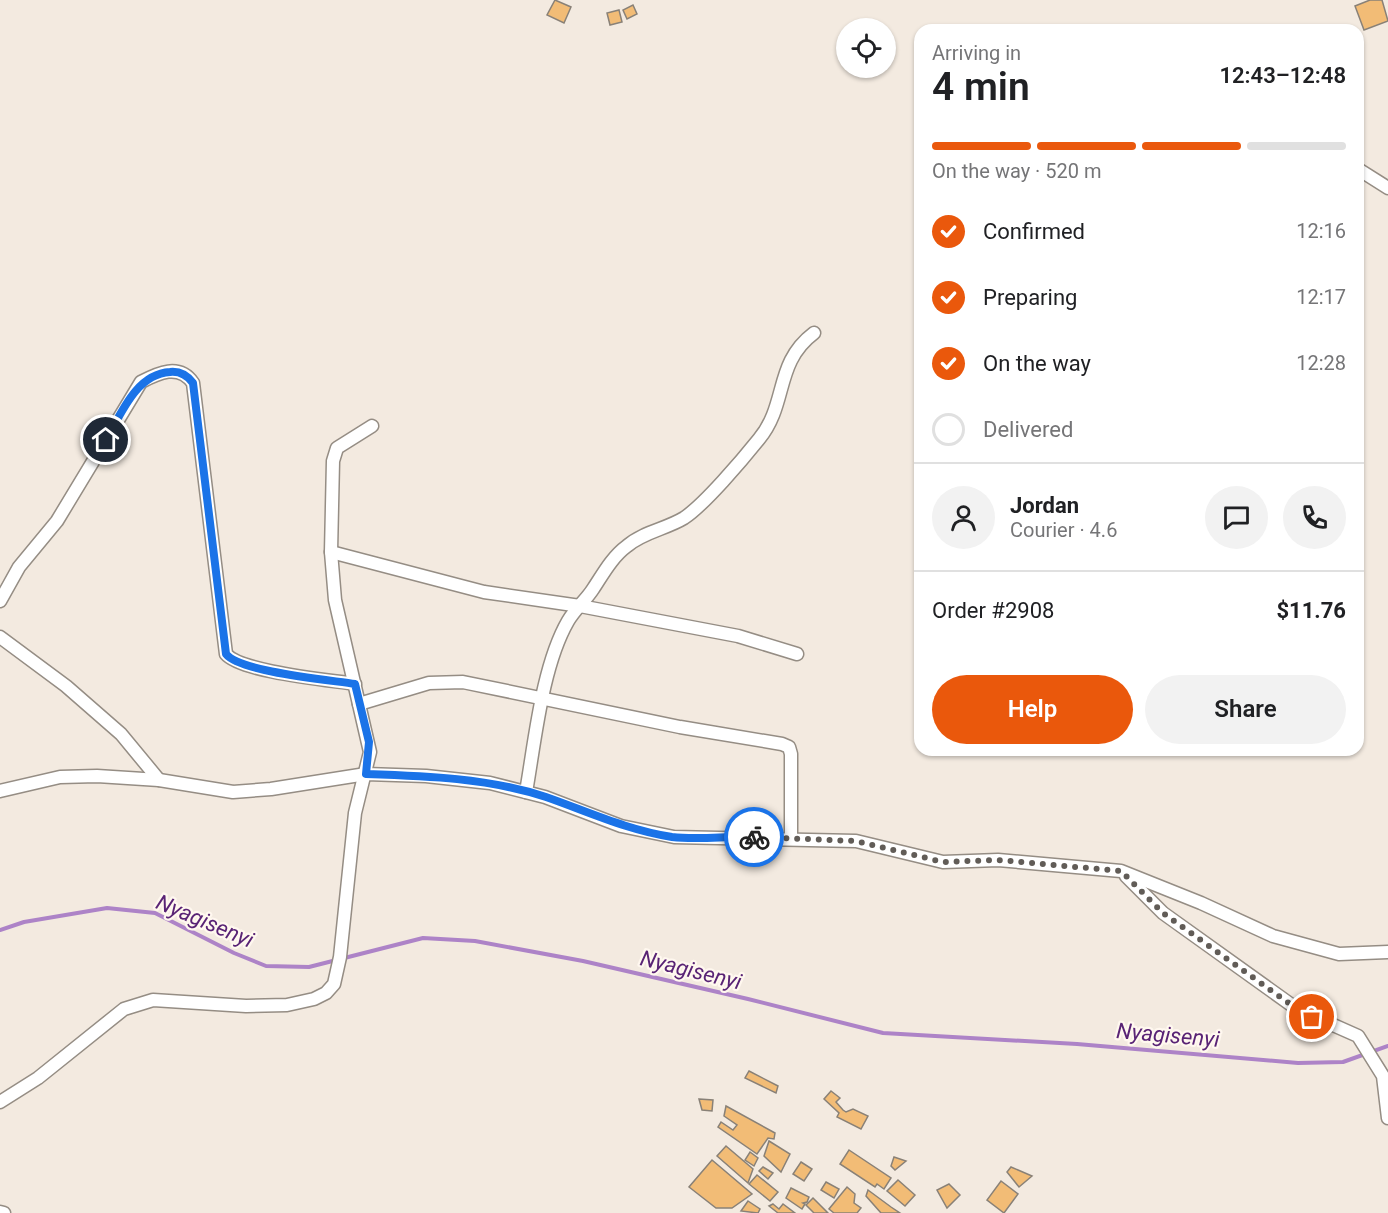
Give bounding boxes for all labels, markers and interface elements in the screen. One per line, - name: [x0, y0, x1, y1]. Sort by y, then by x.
- map controls: [836, 18, 896, 78]
- button: locate: [836, 18, 896, 78]
- text: Arriving in: [932, 41, 1021, 65]
- text: 12:43–12:48: [1219, 63, 1346, 88]
- text: 4 min: [932, 64, 1030, 110]
- text: On the way · 520 m: [932, 159, 1101, 183]
- icon: check: [932, 215, 965, 248]
- text: Confirmed: [983, 219, 1085, 244]
- text: 12:16: [1296, 219, 1346, 243]
- icon: check: [932, 281, 965, 314]
- text: Preparing: [983, 285, 1077, 310]
- text: 12:17: [1296, 285, 1346, 309]
- icon: check: [932, 347, 965, 380]
- text: On the way: [983, 351, 1091, 376]
- text: 12:28: [1296, 351, 1346, 375]
- pin: [80, 414, 131, 465]
- text: Delivered: [983, 417, 1073, 442]
- icon: home: [89, 423, 122, 456]
- button: person: [932, 486, 995, 549]
- button: chat: [1205, 486, 1268, 549]
- button: phone: [1283, 486, 1346, 549]
- text: Jordan: [1010, 493, 1079, 518]
- text: Courier · 4.6: [1010, 518, 1117, 542]
- text: Order #2908: [932, 598, 1054, 623]
- text: $11.76: [1277, 598, 1346, 623]
- button: Help: [932, 675, 1133, 744]
- button: Share: [1145, 675, 1346, 744]
- courier: [724, 807, 784, 867]
- icon: bike: [738, 821, 771, 854]
- water label: Nyagisenyi: [153, 889, 258, 953]
- water label: Nyagisenyi: [638, 945, 745, 995]
- pin: [1286, 991, 1337, 1042]
- icon: bag: [1295, 1000, 1328, 1033]
- water label: Nyagisenyi: [1115, 1018, 1221, 1052]

